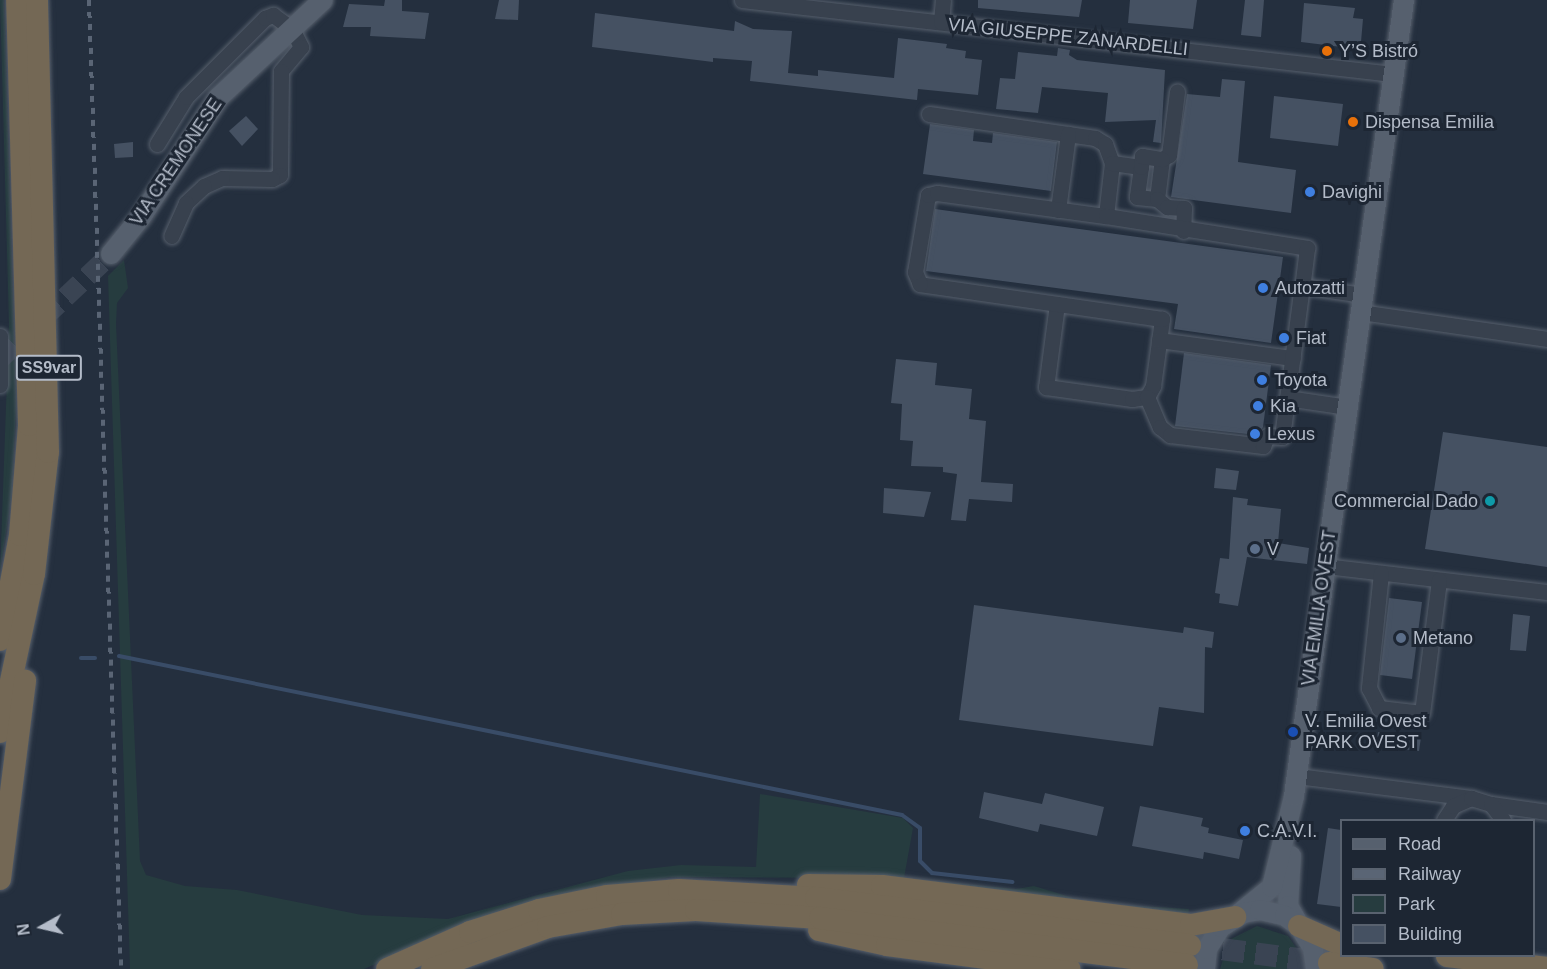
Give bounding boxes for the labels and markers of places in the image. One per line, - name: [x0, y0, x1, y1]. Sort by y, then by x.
- place label: Y’S Bistró: [1339, 40, 1418, 62]
- marker: Y’S Bistró: [1320, 44, 1334, 58]
- place label: Dispensa Emilia: [1365, 111, 1494, 133]
- marker: Dispensa Emilia: [1346, 115, 1360, 129]
- place label: Davighi: [1322, 181, 1382, 203]
- marker: Davighi: [1303, 185, 1317, 199]
- place label: Autozatti: [1275, 277, 1345, 299]
- marker: Autozatti: [1256, 281, 1270, 295]
- place label: Fiat: [1296, 327, 1326, 349]
- marker: Fiat: [1277, 331, 1291, 345]
- place label: Toyota: [1274, 369, 1327, 391]
- marker: Toyota: [1255, 373, 1269, 387]
- place label: Kia: [1270, 395, 1296, 417]
- marker: Kia: [1251, 399, 1265, 413]
- place label: Lexus: [1267, 423, 1315, 445]
- marker: Lexus: [1248, 427, 1262, 441]
- place label: Commercial Dado: [1334, 490, 1478, 512]
- marker: Commercial Dado: [1483, 494, 1497, 508]
- place label: V: [1267, 538, 1279, 560]
- marker: V: [1248, 542, 1262, 556]
- place label: Metano: [1413, 627, 1473, 649]
- marker: Metano: [1394, 631, 1408, 645]
- place label: V. Emilia Ovest PARK OVEST: [1305, 711, 1426, 754]
- marker: V. Emilia Ovest PARK OVEST: [1286, 725, 1300, 739]
- place label: C.A.V.I.: [1257, 820, 1317, 842]
- marker: C.A.V.I.: [1238, 824, 1252, 838]

